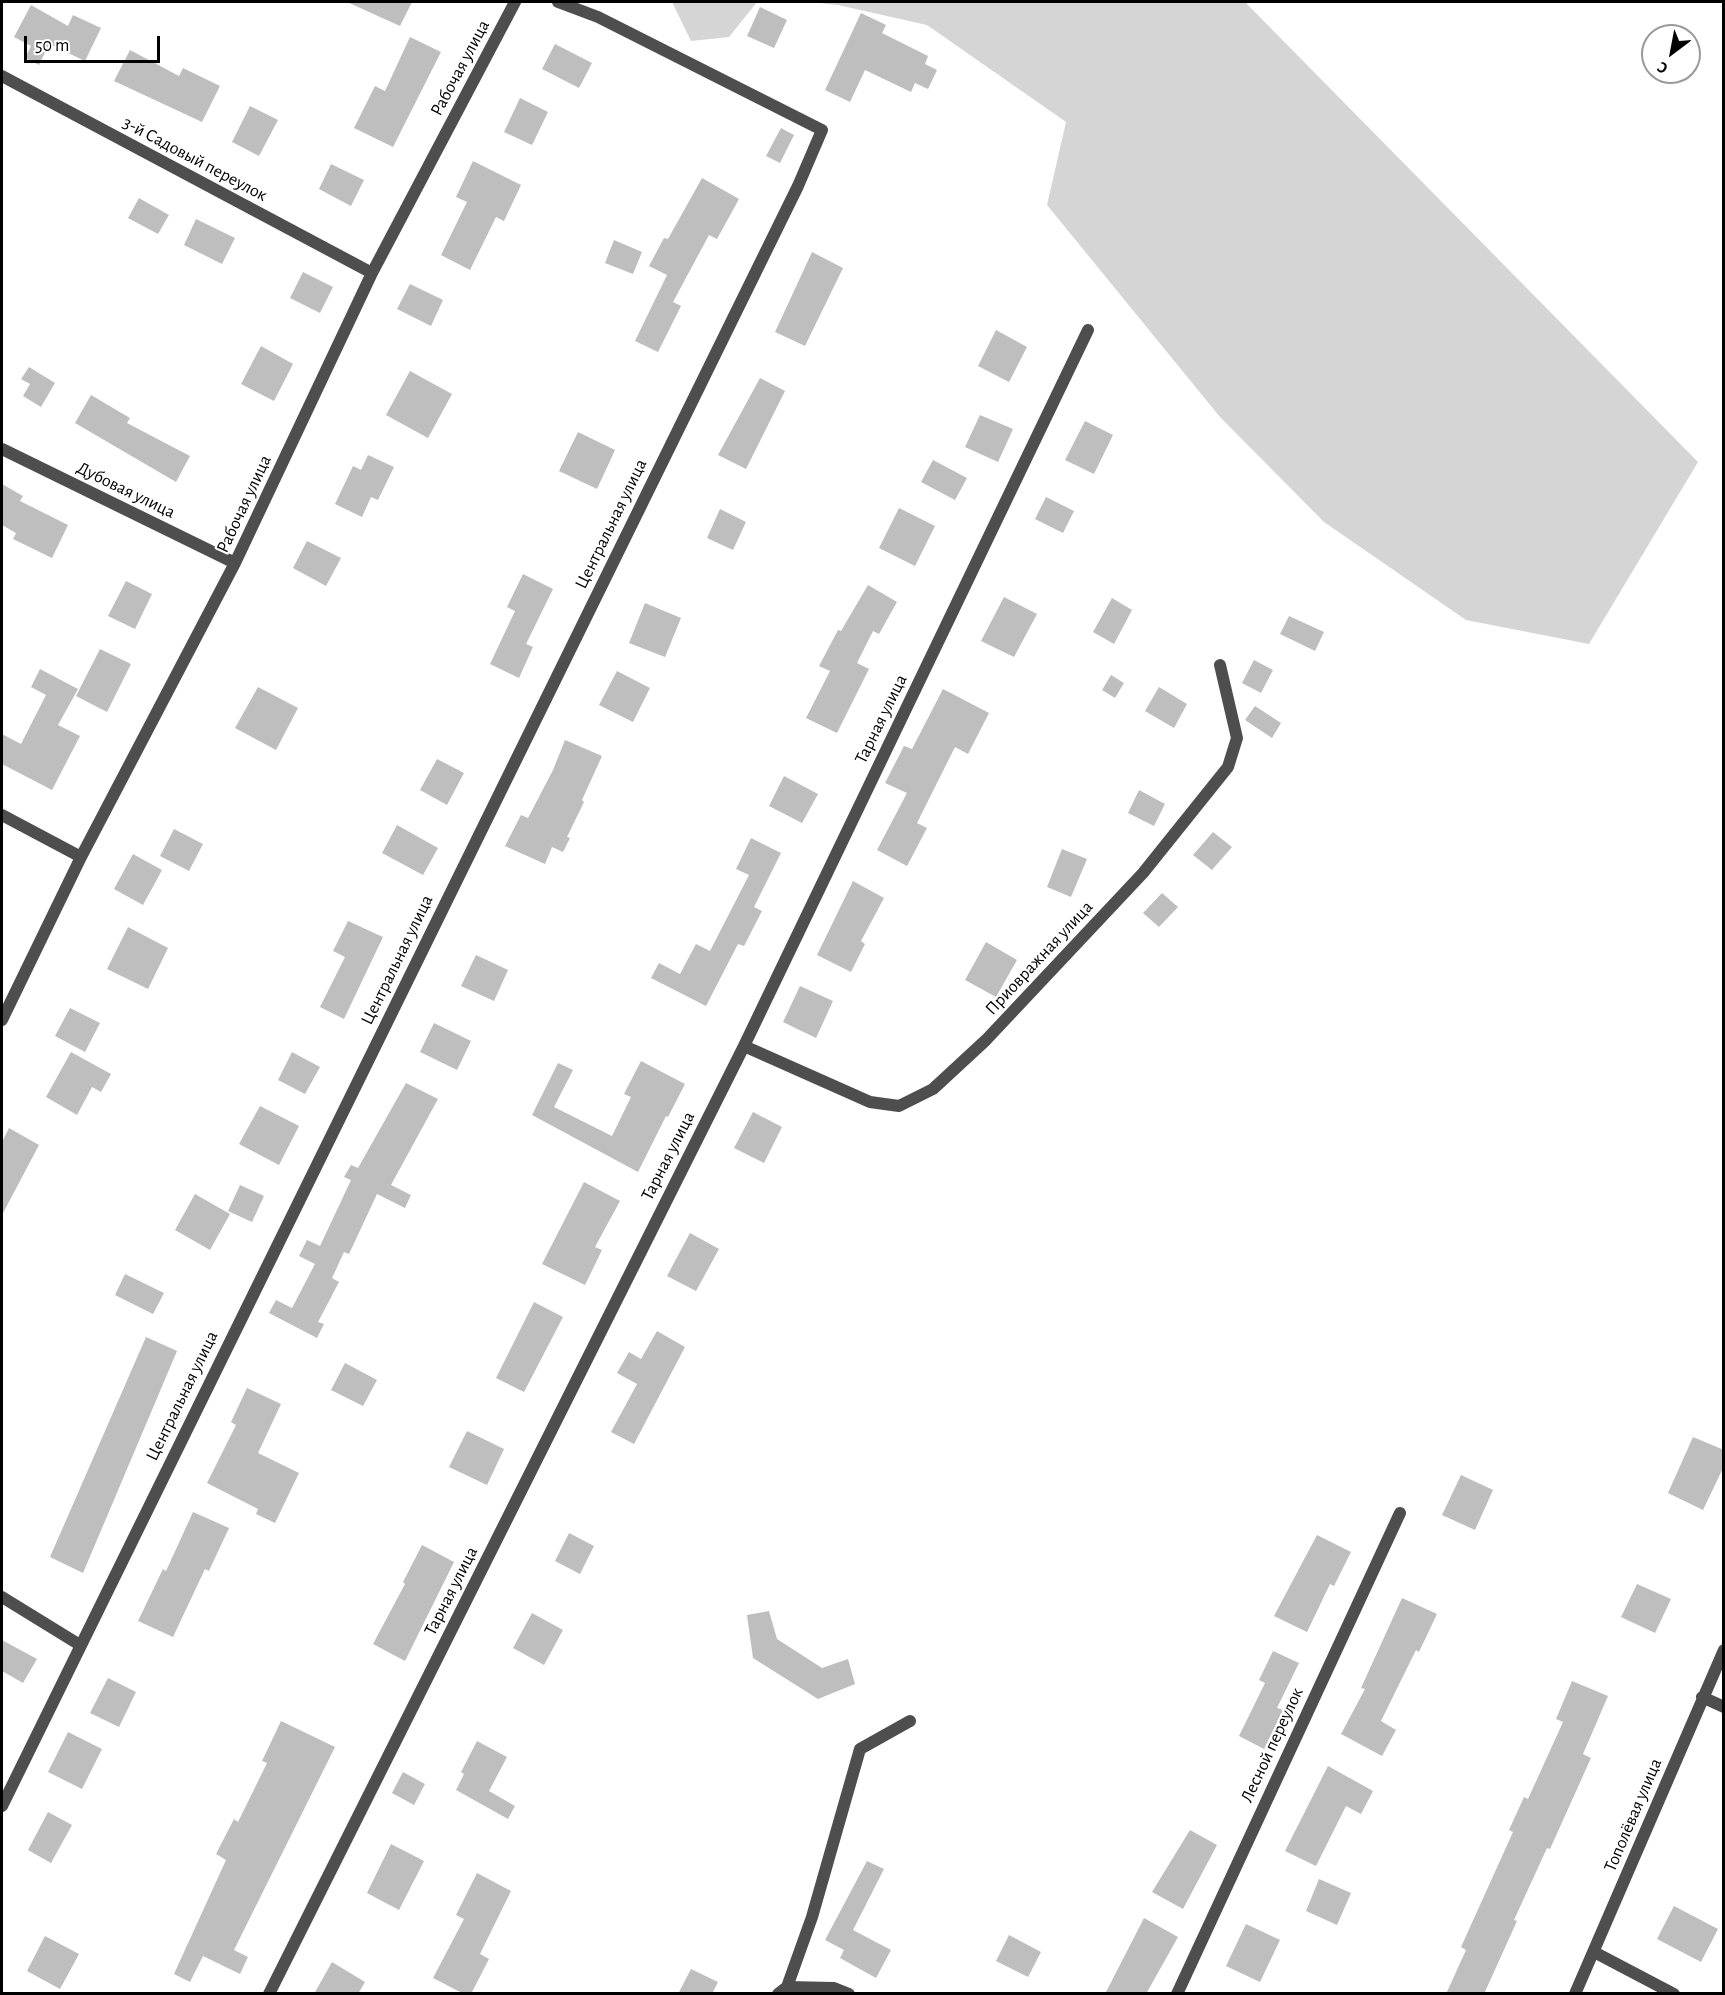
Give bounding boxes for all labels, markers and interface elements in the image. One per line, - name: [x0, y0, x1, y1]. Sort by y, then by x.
- street label: Рабочая улица: [426, 16, 494, 120]
- scale bar: [27, 24, 164, 62]
- north arrow: [1641, 24, 1701, 84]
- text: 50 m: [35, 37, 69, 55]
- text: С: [1655, 58, 1671, 77]
- street label: 3-й Садовый переулок: [119, 112, 271, 206]
- street label: Рабочая улица: [212, 452, 276, 556]
- street label: Центральная улица: [570, 456, 652, 592]
- street label: Дубовая улица: [73, 457, 179, 523]
- street label: Тарная улица: [850, 671, 912, 767]
- street label: Центральная улица: [356, 892, 438, 1028]
- street label: Приовражная улица: [981, 896, 1097, 1020]
- street label: Тарная улица: [637, 1108, 699, 1204]
- street label: Центральная улица: [141, 1328, 223, 1464]
- street label: Тарная улица: [420, 1543, 482, 1639]
- street label: Лесной переулок: [1236, 1684, 1308, 1806]
- street label: Тополёвая улица: [1599, 1755, 1667, 1875]

